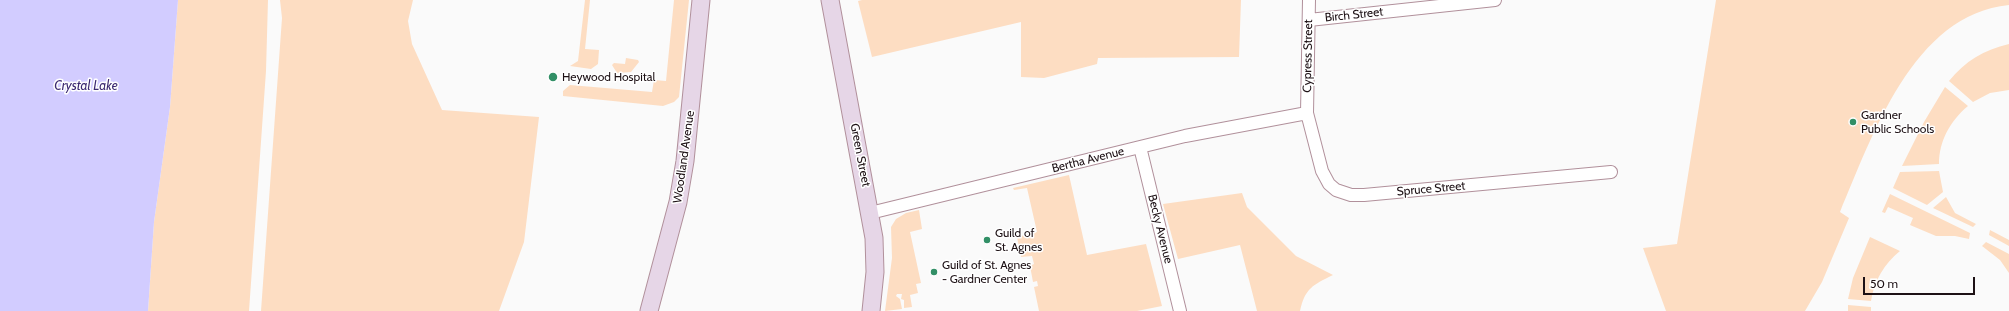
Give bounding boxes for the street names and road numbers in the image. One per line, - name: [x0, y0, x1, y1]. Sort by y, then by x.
- street label: Birch Street: [1324, 5, 1384, 25]
- street label: Cypress Street: [1300, 19, 1316, 93]
- street label: Woodland Avenue: [670, 110, 698, 204]
- street label: Green Street: [847, 122, 873, 188]
- street label: Bertha Avenue: [1050, 144, 1126, 176]
- street label: Spruce Street: [1396, 179, 1466, 199]
- street label: Becky Avenue: [1144, 193, 1176, 265]

